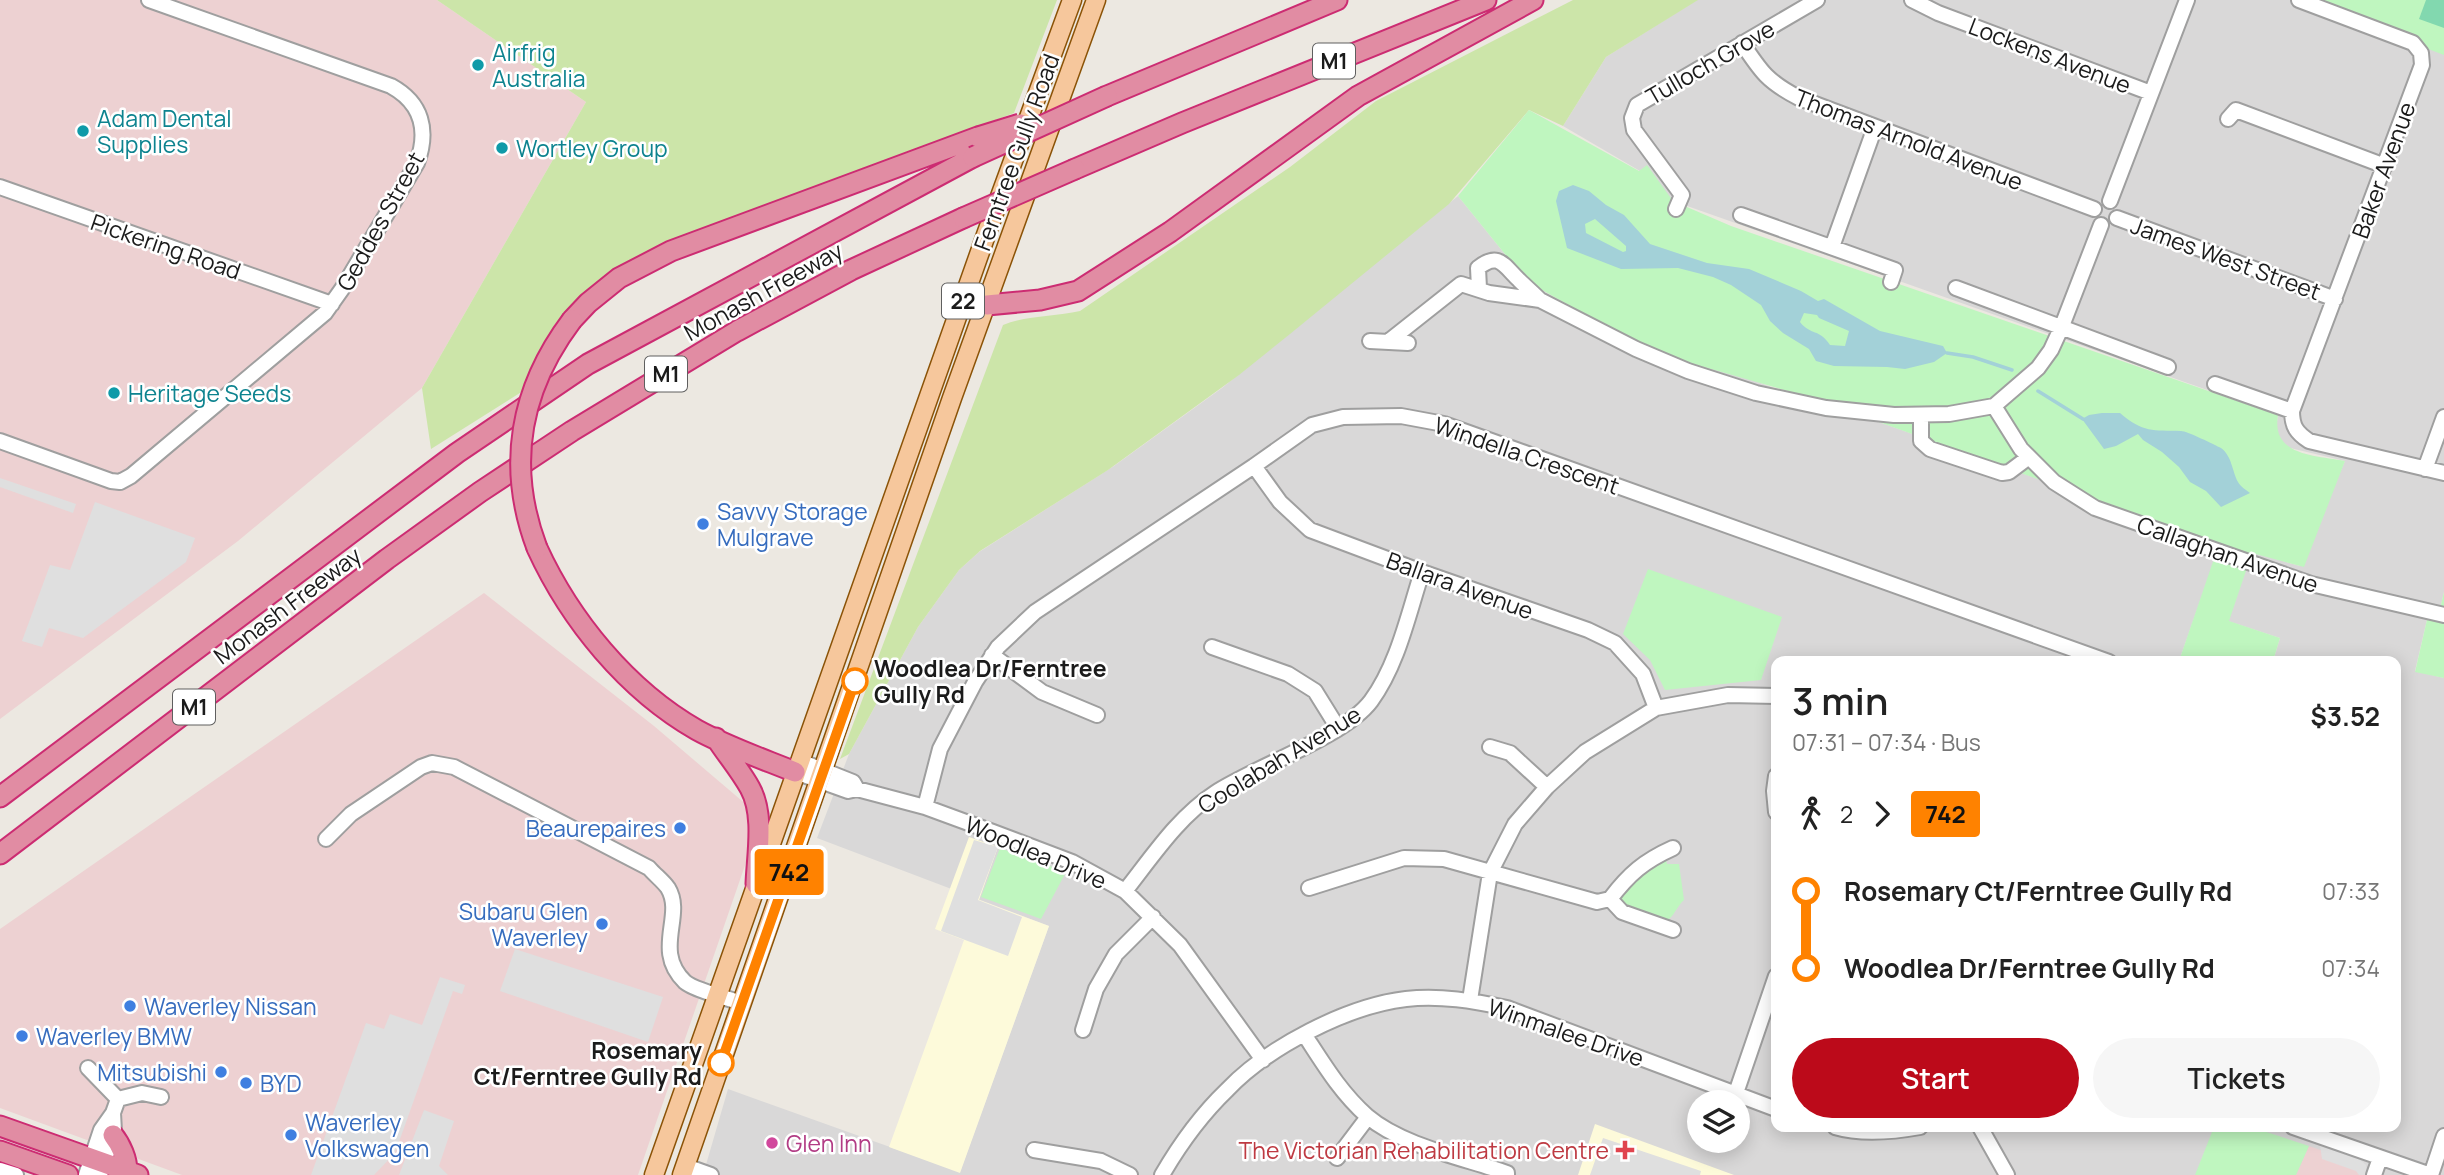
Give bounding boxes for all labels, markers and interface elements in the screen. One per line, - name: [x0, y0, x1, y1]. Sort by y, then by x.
- street label: Lockens Avenue: [1964, 9, 2136, 101]
- street label: Tulloch Grove: [1640, 12, 1780, 112]
- place label: Airfrig Australia: [492, 36, 586, 94]
- road number: M1: [1313, 43, 1355, 78]
- street label: Ferntree Gully Road: [966, 49, 1066, 255]
- marker: Airfrig Australia: [470, 57, 486, 73]
- street label: Thomas Arnold Avenue: [1790, 81, 2028, 197]
- street label: Baker Avenue: [2343, 97, 2423, 243]
- place label: Adam Dental Supplies: [97, 102, 232, 160]
- marker: Adam Dental Supplies: [75, 123, 91, 139]
- place label: Wortley Group: [516, 132, 668, 164]
- marker: Wortley Group: [494, 140, 510, 156]
- street label: Geddes Street: [329, 146, 431, 296]
- street label: Pickering Road: [87, 205, 245, 287]
- street label: James West Street: [2127, 209, 2325, 307]
- street label: Monash Freeway: [678, 234, 848, 348]
- road number: 22: [942, 284, 984, 318]
- road number: M1: [645, 356, 687, 392]
- place label: Heritage Seeds: [128, 377, 291, 409]
- marker: Heritage Seeds: [106, 385, 122, 401]
- street label: Windella Crescent: [1430, 408, 1624, 502]
- place label: Savvy Storage Mulgrave: [717, 495, 868, 553]
- street label: Callaghan Avenue: [2133, 508, 2323, 600]
- marker: Savvy Storage Mulgrave: [695, 516, 711, 532]
- street label: Monash Freeway: [207, 539, 367, 671]
- street label: Ballara Avenue: [1382, 544, 1538, 626]
- place label: Woodlea Dr/Ferntree Gully Rd: [874, 652, 1107, 710]
- marker: Woodlea Dr/Ferntree Gully Rd: [842, 668, 868, 694]
- text: 3 min: [1792, 674, 1888, 726]
- road number: M1: [173, 690, 215, 724]
- street label: Coolabah Avenue: [1191, 698, 1367, 820]
- text: $3.52: [2311, 698, 2380, 734]
- text: 07:31 – 07:34 · Bus: [1792, 726, 1981, 758]
- icon: walk: [1792, 795, 1830, 833]
- icon: forward: [1863, 795, 1901, 833]
- text: 742: [1925, 797, 1966, 830]
- text: 2: [1840, 798, 1853, 830]
- street label: Woodlea Drive: [960, 808, 1112, 896]
- place label: Beaurepaires: [526, 812, 666, 844]
- marker: Beaurepaires: [672, 820, 688, 836]
- line badge: 742: [749, 849, 829, 895]
- text: 742: [769, 855, 809, 888]
- text: Rosemary Ct/Ferntree Gully Rd: [1844, 873, 2232, 909]
- text: 07:33: [2322, 875, 2380, 907]
- place label: Subaru Glen Waverley: [459, 895, 588, 953]
- marker: Subaru Glen Waverley: [594, 916, 610, 932]
- text: Woodlea Dr/Ferntree Gully Rd: [1844, 950, 2215, 986]
- text: 07:34: [2321, 952, 2380, 984]
- place label: Waverley Nissan: [144, 990, 317, 1022]
- street label: Winmalee Drive: [1484, 990, 1648, 1074]
- marker: Waverley Nissan: [122, 998, 138, 1014]
- place label: Waverley BMW: [36, 1020, 193, 1052]
- marker: Waverley BMW: [14, 1028, 30, 1044]
- place label: Rosemary Ct/Ferntree Gully Rd: [474, 1034, 702, 1092]
- button: Start: [1792, 1038, 2079, 1118]
- button: Tickets: [2093, 1038, 2380, 1118]
- marker: Rosemary Ct/Ferntree Gully Rd: [708, 1050, 734, 1076]
- place label: Mitsubishi: [97, 1056, 207, 1088]
- marker: Mitsubishi: [213, 1064, 229, 1080]
- place label: BYD: [260, 1067, 302, 1099]
- marker: BYD: [238, 1075, 254, 1091]
- map controls: [1687, 1090, 1750, 1153]
- button: layers: [1687, 1090, 1750, 1153]
- place label: Waverley Volkswagen: [305, 1106, 429, 1164]
- marker: Waverley Volkswagen: [283, 1127, 299, 1143]
- place label: Glen Inn: [786, 1127, 872, 1159]
- place label: The Victorian Rehabilitation Centre: [1239, 1134, 1609, 1166]
- marker: Glen Inn: [764, 1135, 780, 1151]
- marker: The Victorian Rehabilitation Centre: [1615, 1140, 1635, 1160]

